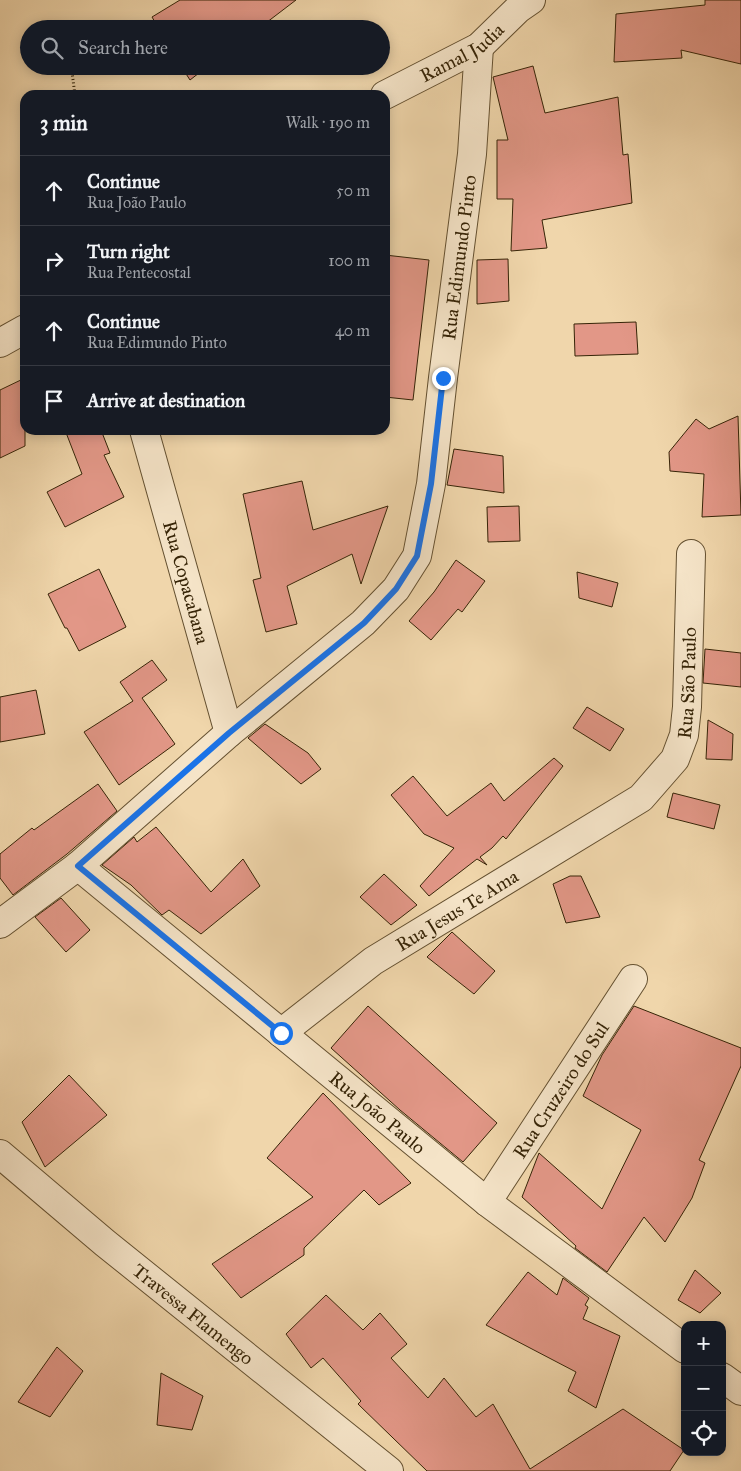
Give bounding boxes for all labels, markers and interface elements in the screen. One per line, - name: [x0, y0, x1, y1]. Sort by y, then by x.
- street label: Ramal Judia: [416, 18, 509, 87]
- search box: [20, 20, 390, 75]
- icon: search: [38, 34, 66, 62]
- text: Search here: [78, 36, 168, 59]
- text: 3 min: [40, 110, 88, 136]
- text: Walk · 190 m: [286, 113, 370, 132]
- text: Continue: [87, 170, 160, 193]
- street label: Rua Edimundo Pinto: [437, 173, 481, 341]
- icon: ahead: [40, 177, 68, 205]
- text: 50 m: [336, 181, 370, 200]
- text: Rua João Paulo: [87, 193, 186, 212]
- text: Turn right: [87, 240, 170, 263]
- icon: right: [40, 247, 68, 275]
- text: 100 m: [328, 251, 370, 270]
- text: Rua Pentecostal: [87, 263, 191, 282]
- text: Continue: [87, 310, 160, 333]
- icon: ahead: [40, 317, 68, 345]
- text: 40 m: [335, 321, 370, 340]
- text: Rua Edimundo Pinto: [87, 333, 227, 352]
- route end: [432, 367, 455, 390]
- icon: arrive: [40, 387, 68, 415]
- text: Arrive at destination: [87, 389, 245, 412]
- street label: Rua Copacabana: [158, 518, 215, 648]
- street label: Rua São Paulo: [673, 627, 701, 740]
- street label: Rua Jesus Te Ama: [392, 864, 523, 956]
- street label: Rua Cruzeiro do Sul: [508, 1017, 614, 1163]
- route start: [270, 1022, 293, 1045]
- street label: Rua João Paulo: [325, 1066, 431, 1159]
- street label: Travessa Flamengo: [128, 1259, 258, 1370]
- map controls: [681, 1321, 726, 1456]
- button: +: [681, 1321, 726, 1366]
- button: −: [681, 1366, 726, 1411]
- button: locate: [681, 1411, 726, 1456]

